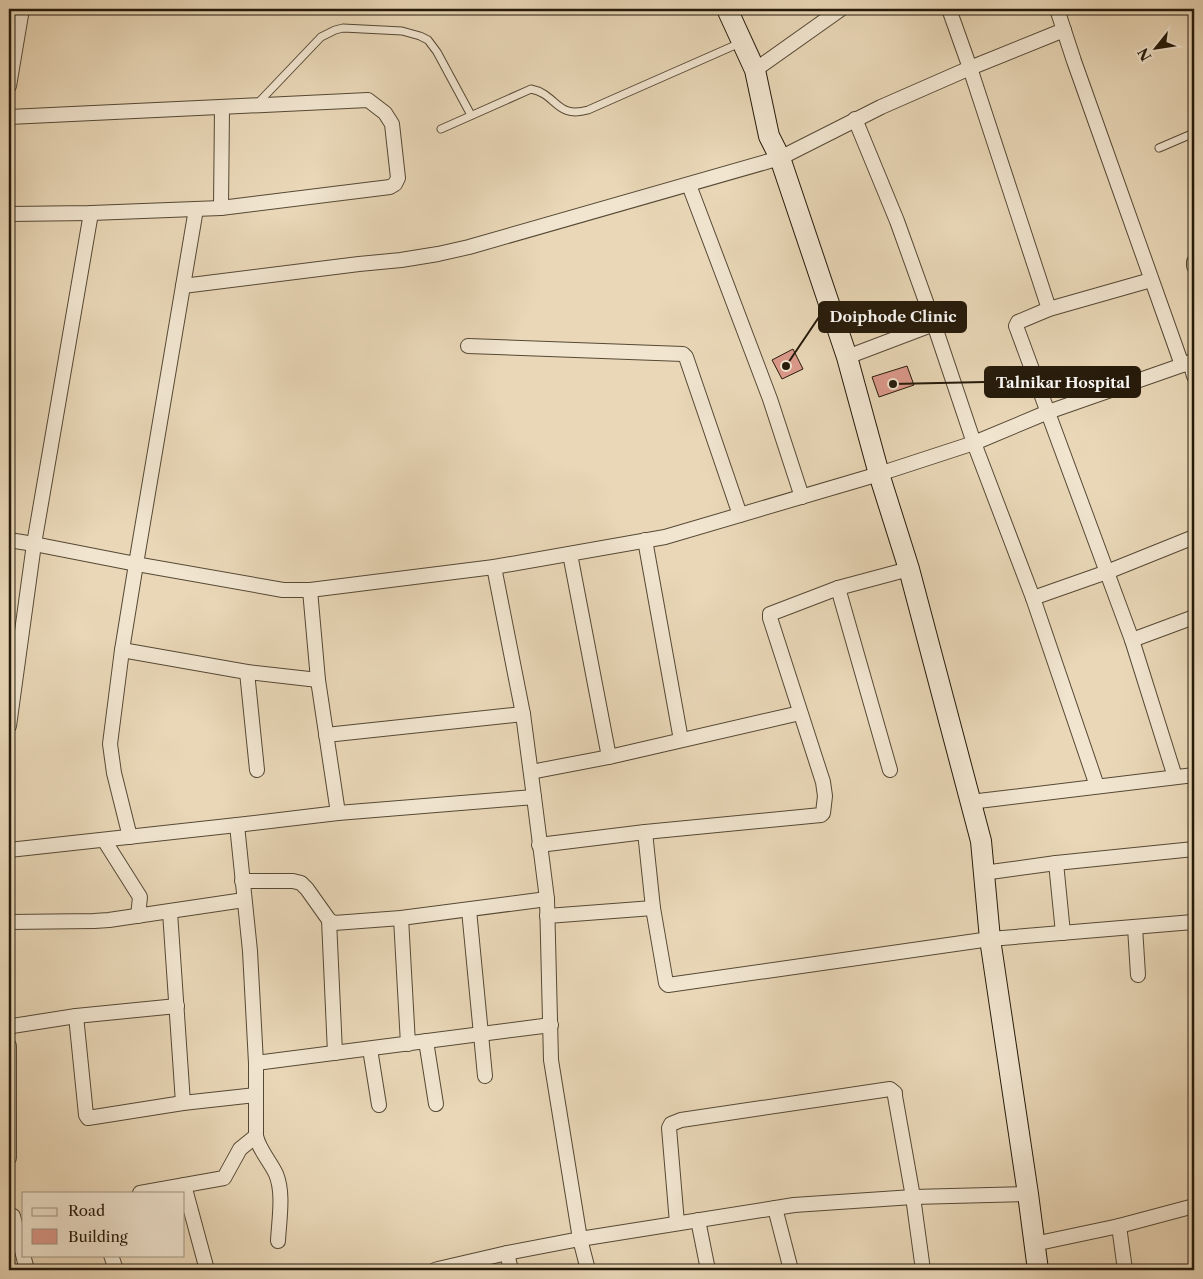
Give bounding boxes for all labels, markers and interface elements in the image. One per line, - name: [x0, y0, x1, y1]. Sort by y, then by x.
- north arrow: [1130, 22, 1180, 72]
- text: N: [1134, 45, 1156, 64]
- callout: Doiphode Clinic: [819, 302, 966, 332]
- text: Doiphode Clinic: [829, 307, 957, 326]
- callout: Talnikar Hospital: [985, 367, 1140, 397]
- text: Talnikar Hospital: [996, 373, 1130, 392]
- legend: [22, 1192, 185, 1256]
- text: Road: [68, 1201, 105, 1220]
- text: Building: [68, 1227, 128, 1246]

